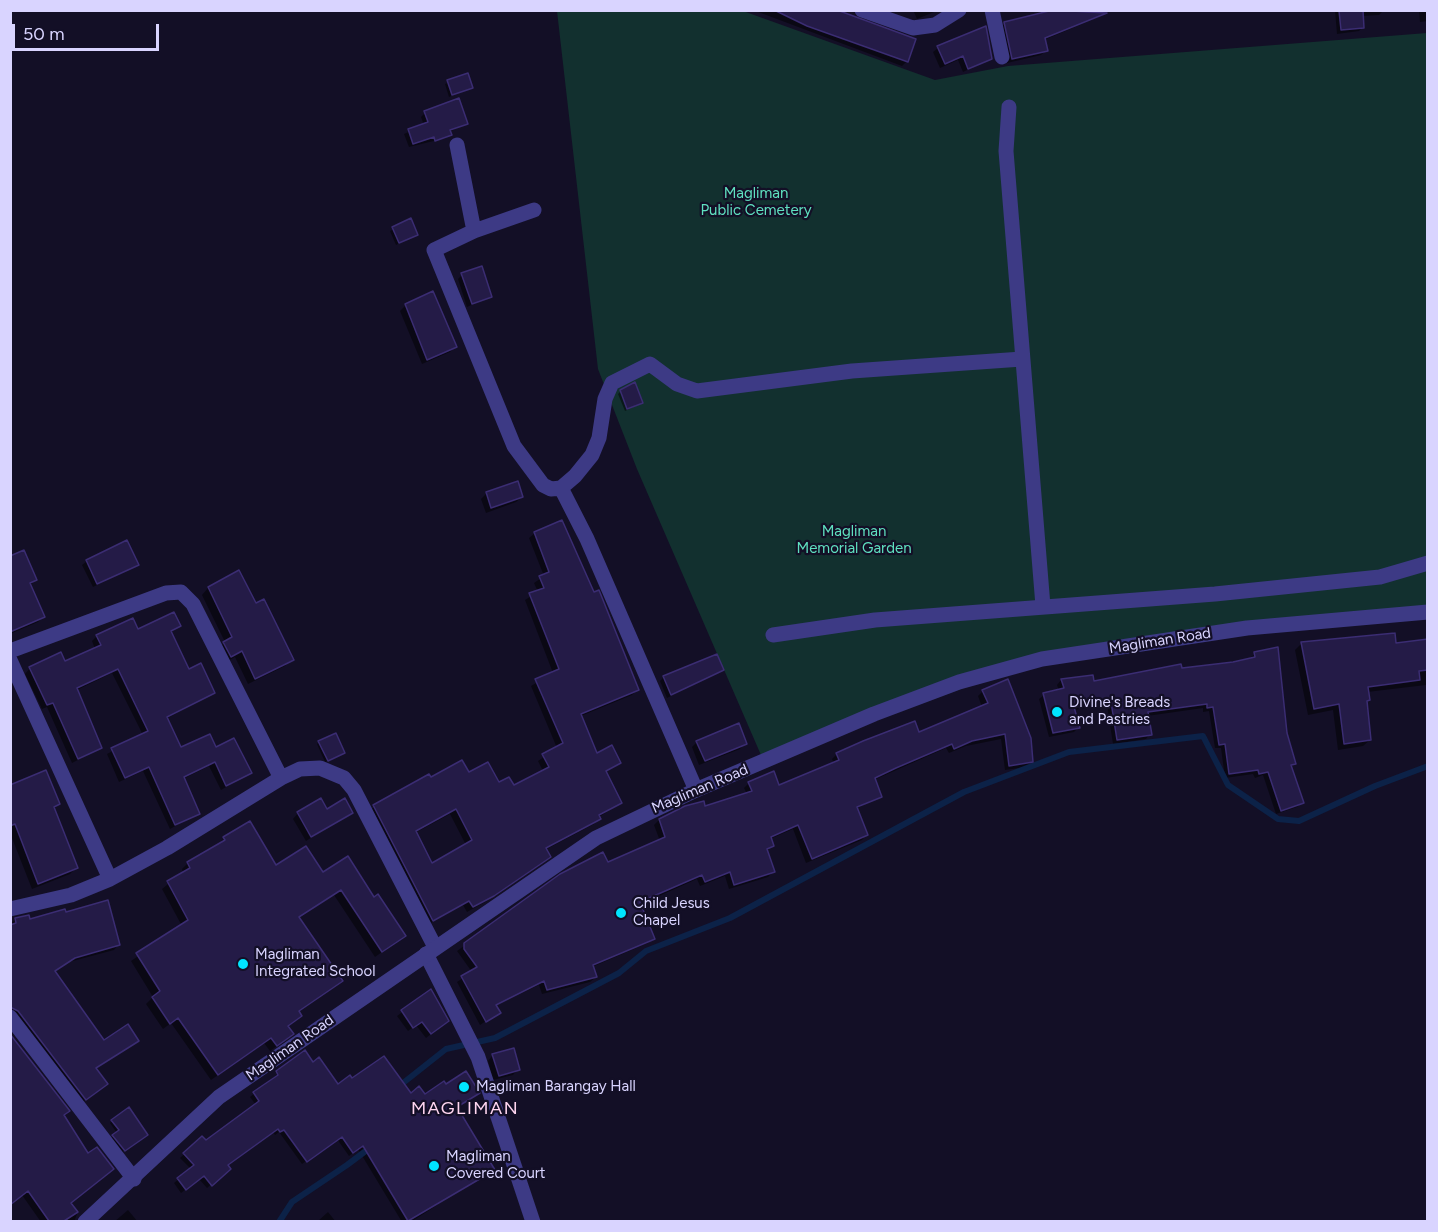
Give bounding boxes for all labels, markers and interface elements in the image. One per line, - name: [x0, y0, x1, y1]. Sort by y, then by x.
- scale bar: [15, 12, 162, 50]
- text: 50 m: [23, 23, 65, 45]
- park label: Magliman Public Cemetery: [700, 185, 812, 220]
- park label: Magliman Memorial Garden: [796, 523, 912, 558]
- street label: Magliman Road: [1108, 624, 1212, 658]
- place label: Divine's Breads and Pastries: [1069, 694, 1170, 729]
- marker: Divine's Breads and Pastries: [1050, 705, 1064, 719]
- street label: Magliman Road: [649, 761, 751, 817]
- place label: Child Jesus Chapel: [633, 895, 710, 930]
- marker: Child Jesus Chapel: [614, 906, 628, 920]
- place label: Magliman Integrated School: [255, 946, 375, 981]
- marker: Magliman Integrated School: [236, 957, 250, 971]
- street label: Magliman Road: [243, 1011, 337, 1085]
- place label: Magliman Barangay Hall: [476, 1078, 636, 1096]
- marker: Magliman Barangay Hall: [457, 1080, 471, 1094]
- district label: MAGLIMAN: [411, 1098, 519, 1120]
- place label: Magliman Covered Court: [446, 1148, 546, 1183]
- marker: Magliman Covered Court: [427, 1159, 441, 1173]

